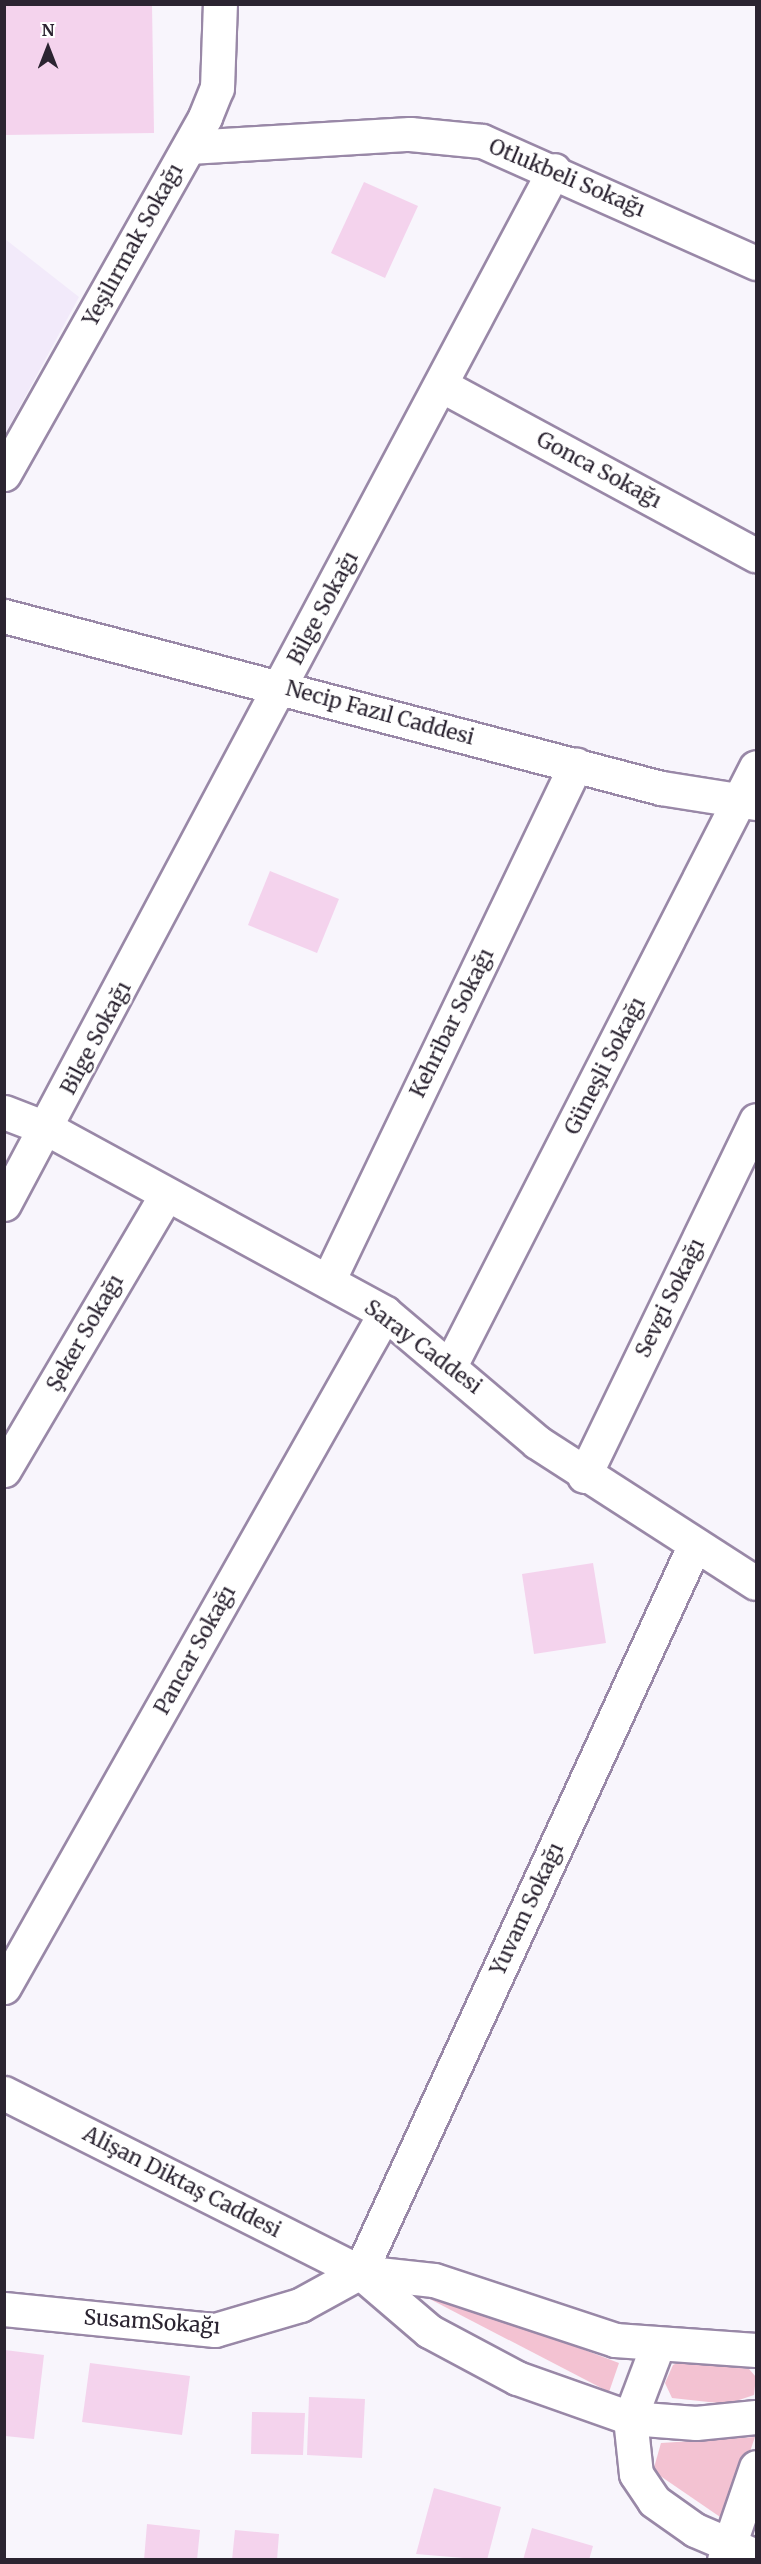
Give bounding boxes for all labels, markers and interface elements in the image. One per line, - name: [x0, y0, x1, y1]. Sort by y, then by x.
- north arrow: [18, 18, 78, 78]
- text: N: [42, 20, 54, 40]
- street label: Otlukbeli Sokağı: [485, 134, 649, 222]
- street label: Yeşilırmak Sokağı: [78, 159, 188, 331]
- street label: Gonca Sokağı: [532, 427, 666, 513]
- street label: Bilge Sokağı: [283, 547, 363, 669]
- street label: Necip Fazıl Caddesi: [283, 676, 477, 750]
- street label: Kehribar Sokağı: [405, 944, 499, 1102]
- street label: Bilge Sokağı: [56, 977, 136, 1099]
- street label: Güneşli Sokağı: [560, 993, 650, 1139]
- street label: Sevgi Sokağı: [630, 1234, 710, 1362]
- street label: Şeker Sokağı: [41, 1270, 129, 1396]
- street label: Saray Caddesi: [359, 1295, 487, 1399]
- street label: Pancar Sokağı: [149, 1581, 241, 1719]
- street label: Yuvam Sokağı: [485, 1839, 569, 1979]
- street label: Alişan Diktaş Caddesi: [79, 2121, 285, 2243]
- street label: SusamSokağı: [83, 2305, 221, 2339]

